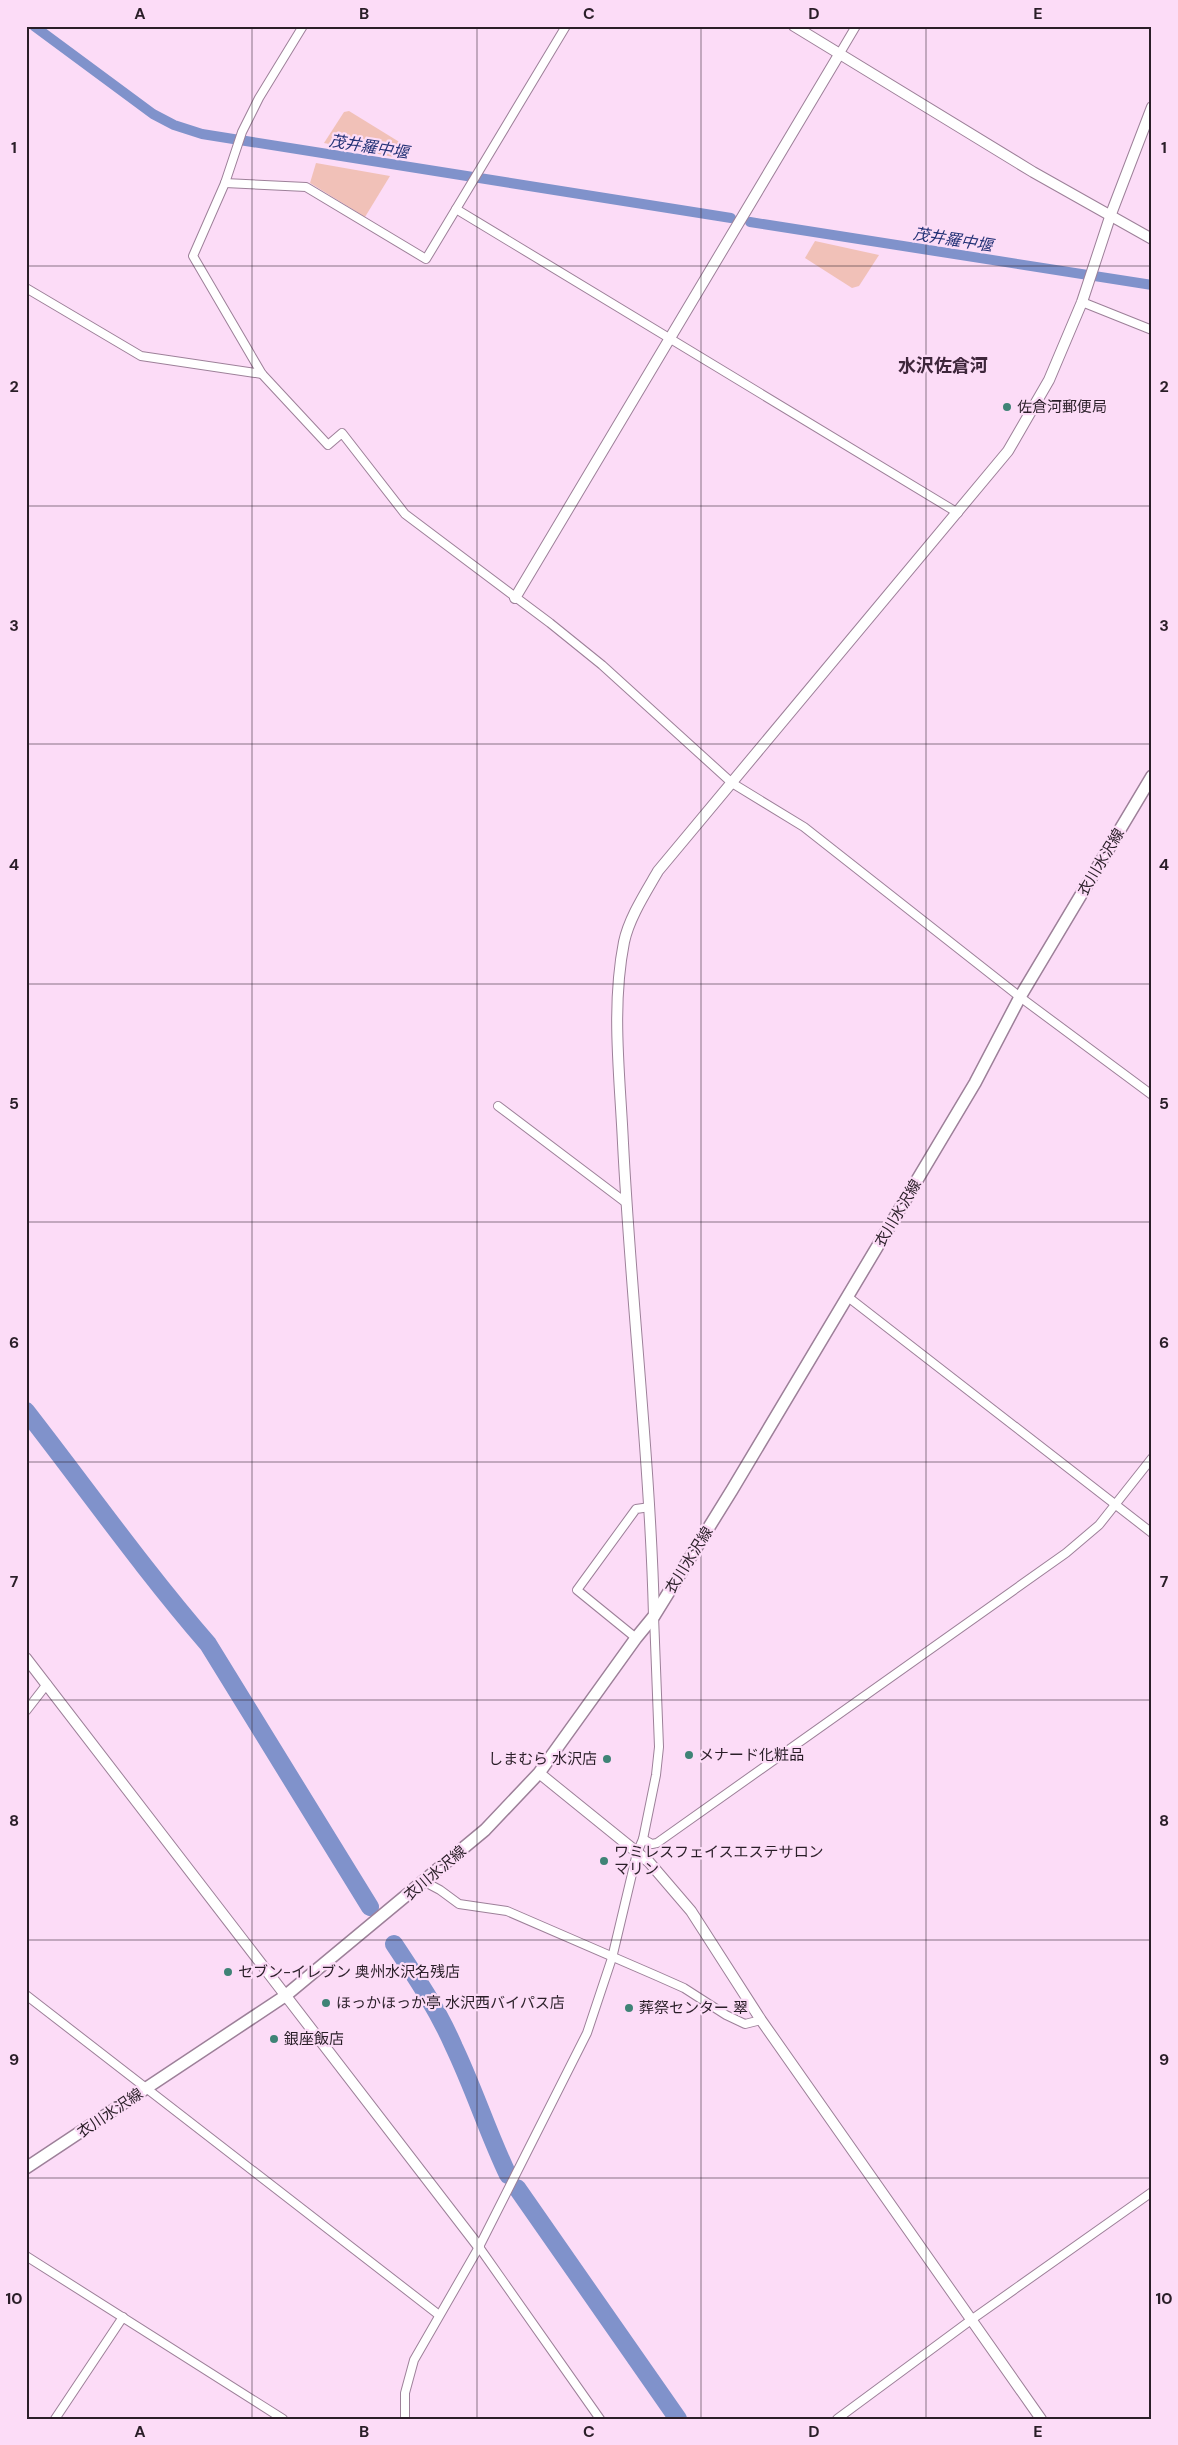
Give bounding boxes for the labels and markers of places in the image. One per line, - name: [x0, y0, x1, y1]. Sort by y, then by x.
- place label: 佐倉河郵便局: [1017, 397, 1107, 417]
- marker: 佐倉河郵便局: [1001, 401, 1013, 413]
- place label: メナード化粧品: [699, 1745, 804, 1765]
- place label: しまむら 水沢店: [488, 1749, 597, 1769]
- marker: メナード化粧品: [683, 1749, 695, 1761]
- marker: しまむら 水沢店: [601, 1753, 613, 1765]
- place label: ワミレスフェイスエステサロン マリン: [614, 1842, 824, 1879]
- marker: ワミレスフェイスエステサロン マリン: [598, 1855, 610, 1867]
- place label: セブン-イレブン 奥州水沢名残店: [238, 1962, 460, 1982]
- marker: セブン-イレブン 奥州水沢名残店: [222, 1966, 234, 1978]
- place label: ほっかほっか亭 水沢西バイパス店: [336, 1993, 565, 2013]
- marker: ほっかほっか亭 水沢西バイパス店: [320, 1997, 332, 2009]
- place label: 葬祭センター 翠: [639, 1998, 748, 2018]
- marker: 葬祭センター 翠: [623, 2002, 635, 2014]
- place label: 銀座飯店: [284, 2029, 344, 2049]
- marker: 銀座飯店: [268, 2033, 280, 2045]

